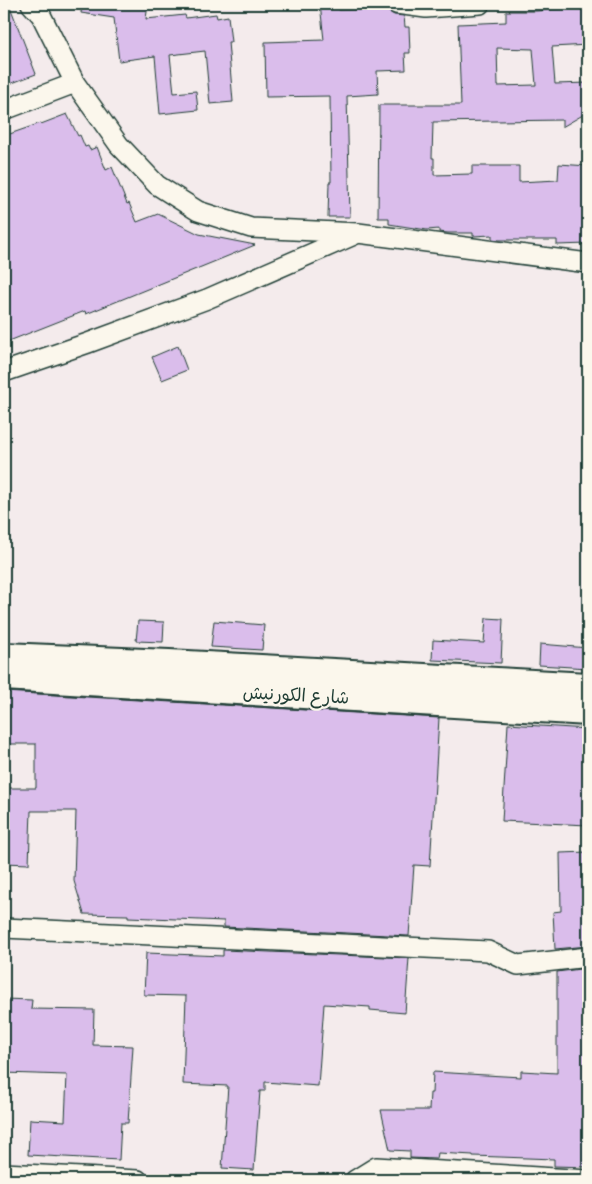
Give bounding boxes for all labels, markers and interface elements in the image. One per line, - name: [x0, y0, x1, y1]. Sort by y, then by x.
- street label: شارع الكورنيش: [242, 681, 350, 713]

